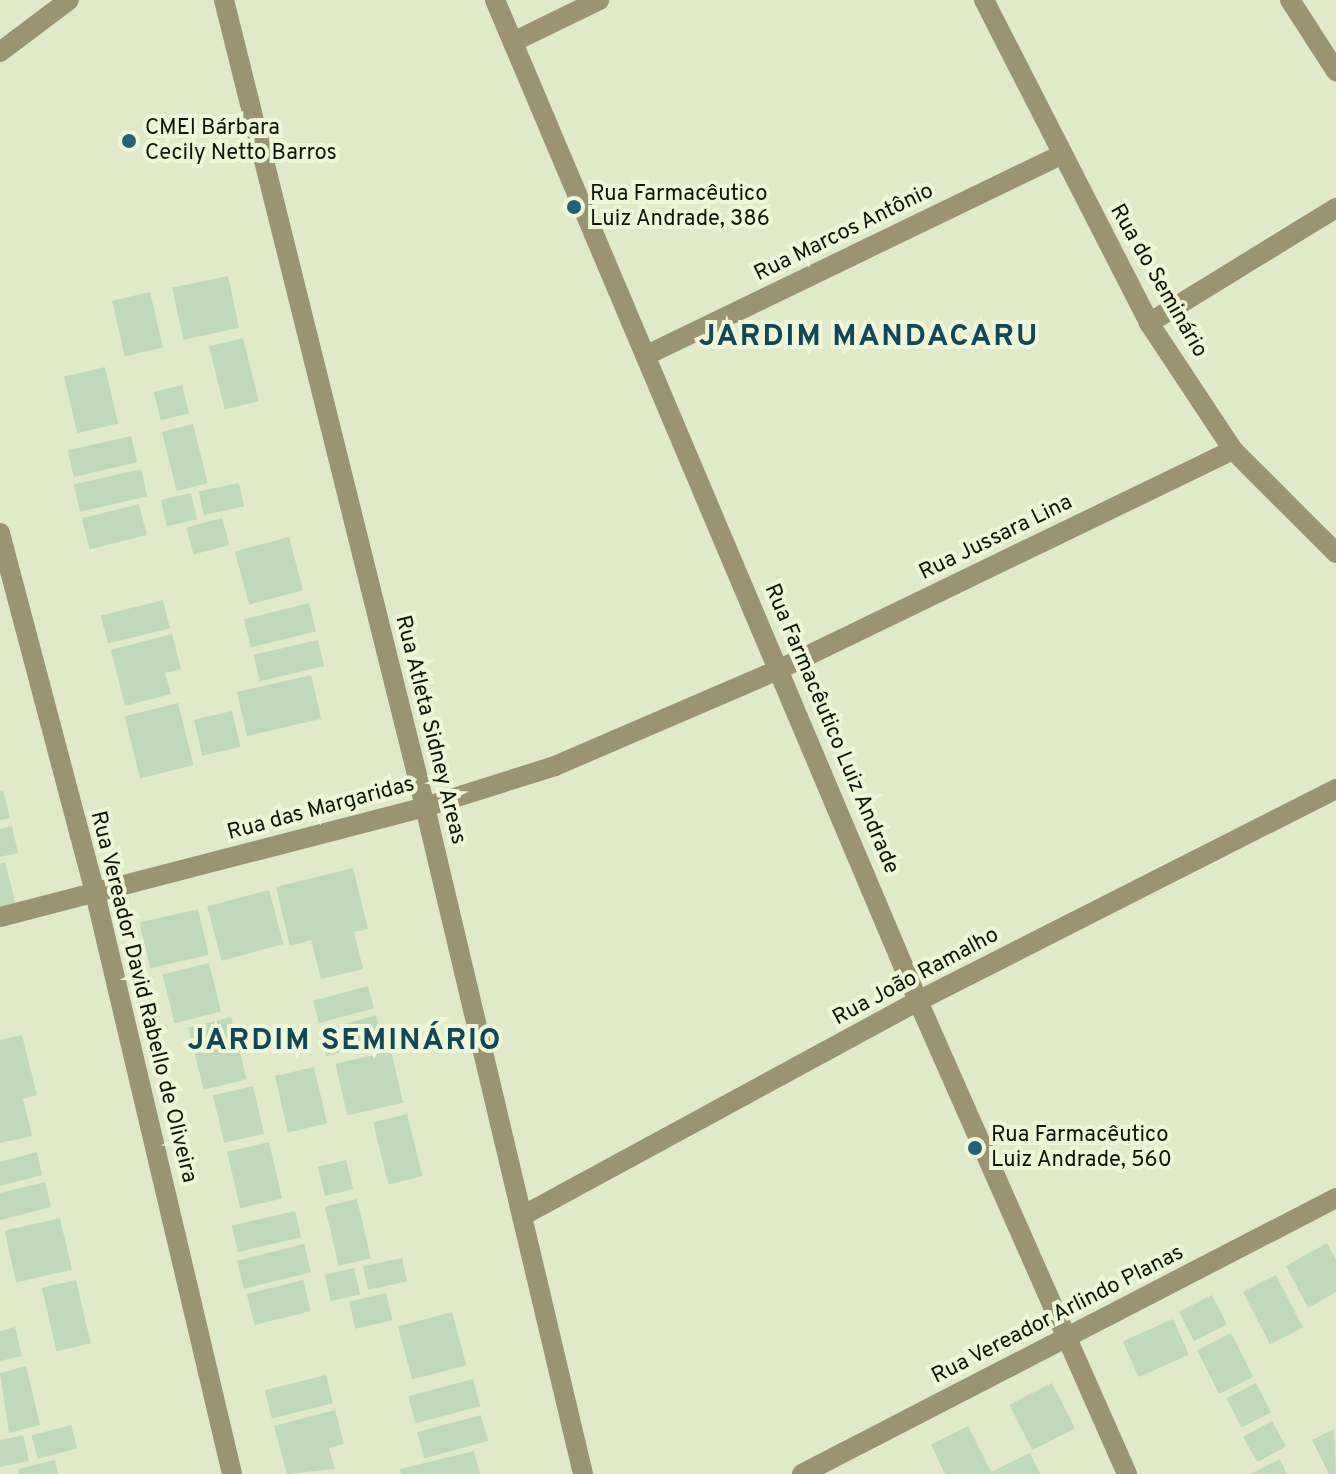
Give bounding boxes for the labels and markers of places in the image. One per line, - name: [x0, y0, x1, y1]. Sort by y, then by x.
- place label: CMEI Bárbara Cecily Netto Barros: [145, 115, 337, 166]
- marker: CMEI Bárbara Cecily Netto Barros: [120, 132, 138, 150]
- place label: Rua Farmacêutico Luiz Andrade, 386: [590, 181, 771, 232]
- marker: Rua Farmacêutico Luiz Andrade, 386: [565, 198, 583, 216]
- place label: Rua Farmacêutico Luiz Andrade, 560: [991, 1122, 1173, 1174]
- marker: Rua Farmacêutico Luiz Andrade, 560: [966, 1139, 984, 1157]

